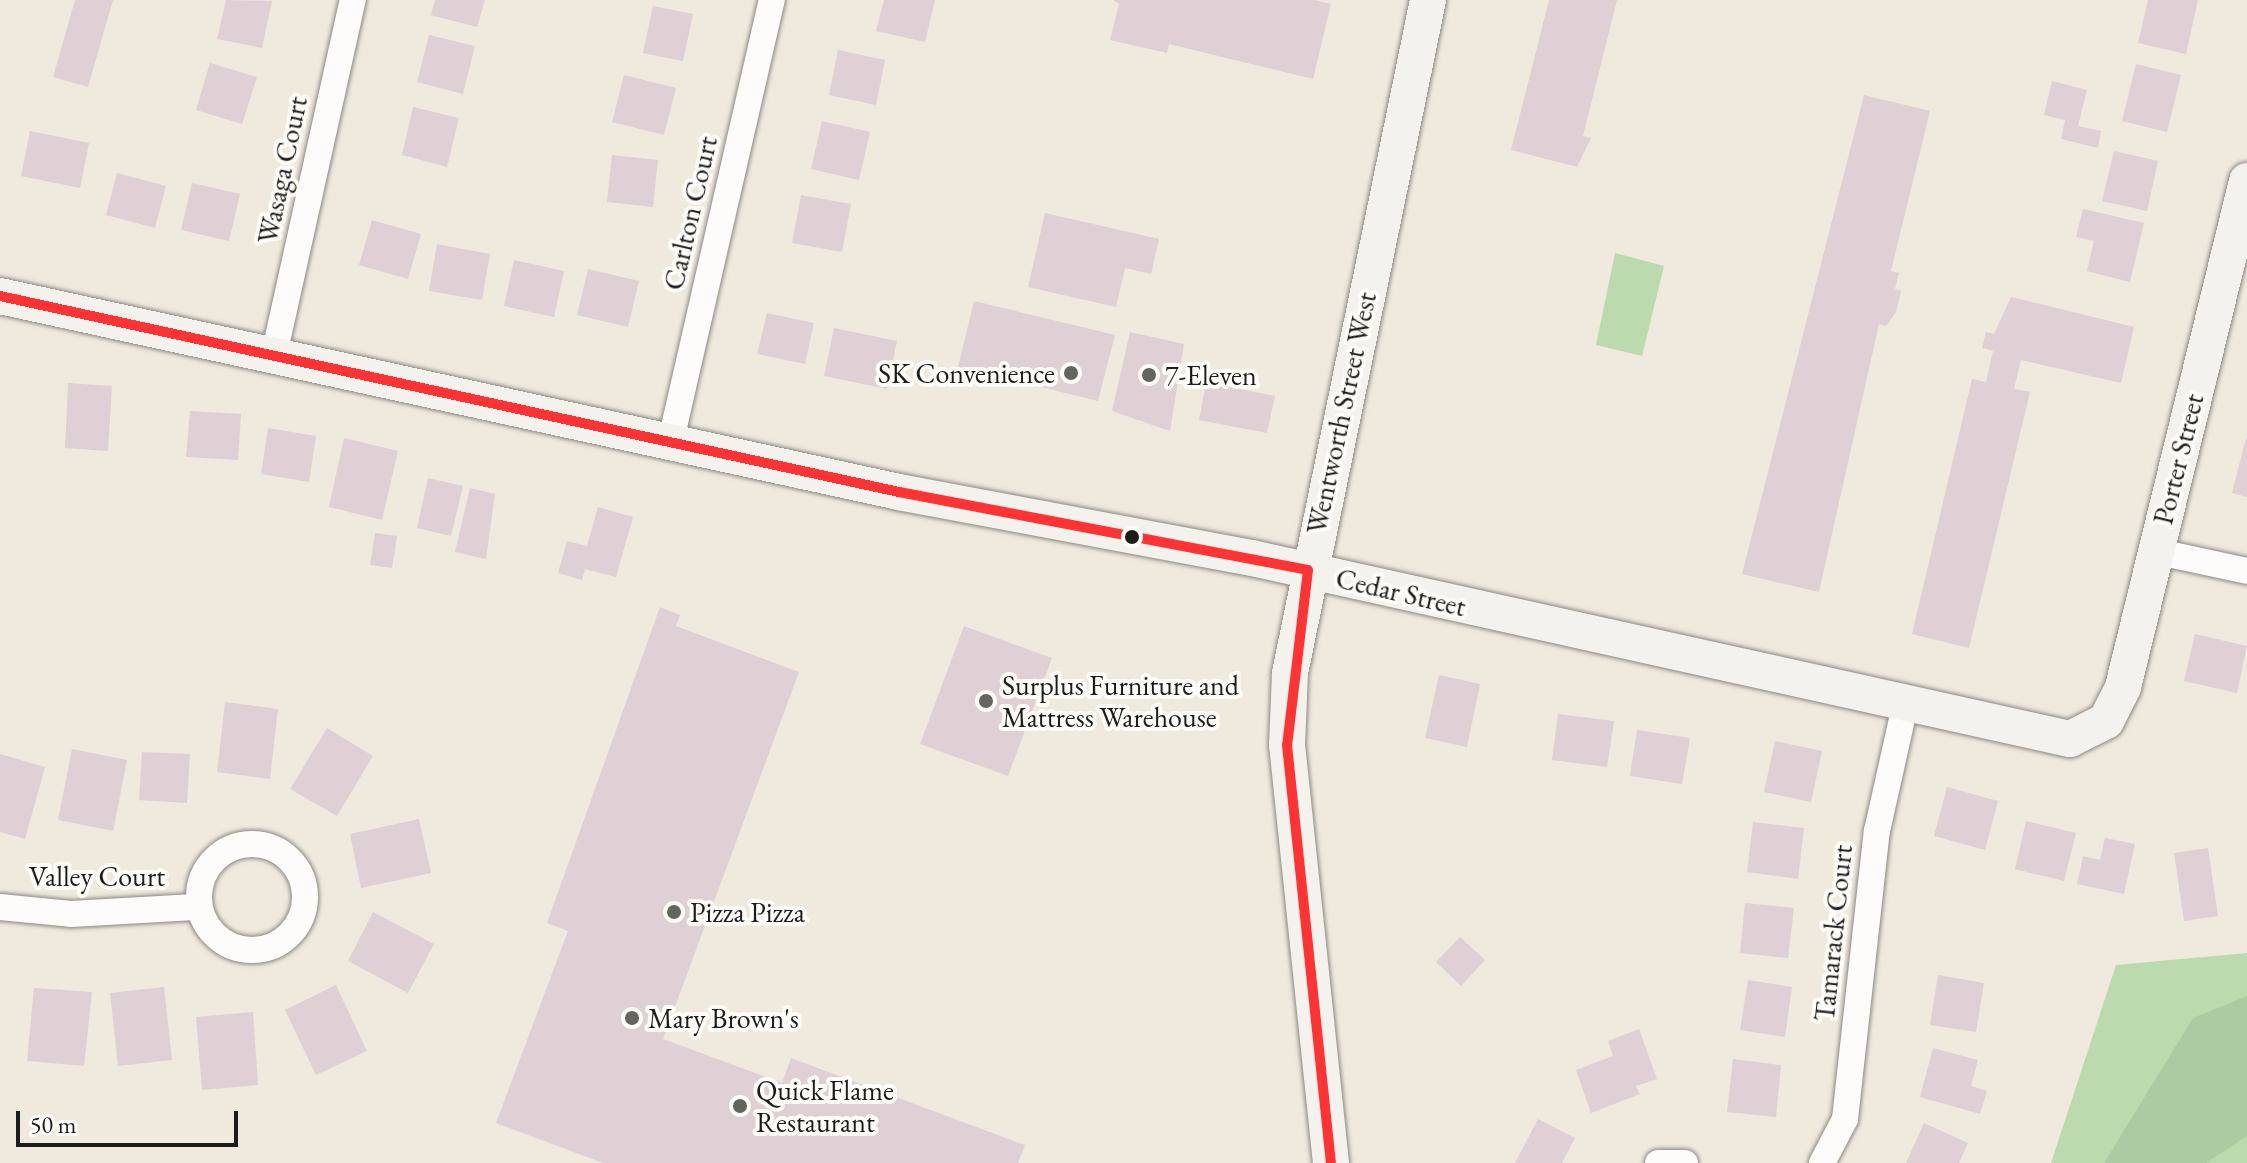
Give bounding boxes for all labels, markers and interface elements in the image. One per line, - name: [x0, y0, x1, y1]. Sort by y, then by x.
- street label: Wasaga Court: [250, 93, 314, 247]
- street label: Carlton Court: [656, 133, 724, 293]
- street label: Wentworth Street West: [1299, 289, 1383, 537]
- place label: SK Convenience: [878, 356, 1055, 390]
- place label: 7-Eleven: [1165, 358, 1257, 392]
- marker: SK Convenience: [1062, 364, 1080, 382]
- marker: 7-Eleven: [1140, 366, 1158, 384]
- street label: Porter Street: [2146, 390, 2210, 528]
- unlabelled marker: [1124, 529, 1140, 545]
- street label: Cedar Street: [1333, 561, 1469, 623]
- place label: Surplus Furniture and Mattress Warehouse: [1002, 668, 1239, 734]
- marker: Surplus Furniture and Mattress Warehouse: [977, 692, 995, 710]
- street label: Tamarack Court: [1807, 843, 1859, 1023]
- street label: Valley Court: [29, 859, 165, 893]
- place label: Pizza Pizza: [690, 895, 805, 929]
- marker: Pizza Pizza: [665, 903, 683, 921]
- place label: Mary Brown's: [648, 1001, 799, 1035]
- marker: Mary Brown's: [623, 1009, 641, 1027]
- place label: Quick Flame Restaurant: [756, 1073, 894, 1139]
- scale bar: [20, 1095, 242, 1145]
- marker: Quick Flame Restaurant: [731, 1097, 749, 1115]
- text: 50 m: [30, 1109, 77, 1140]

